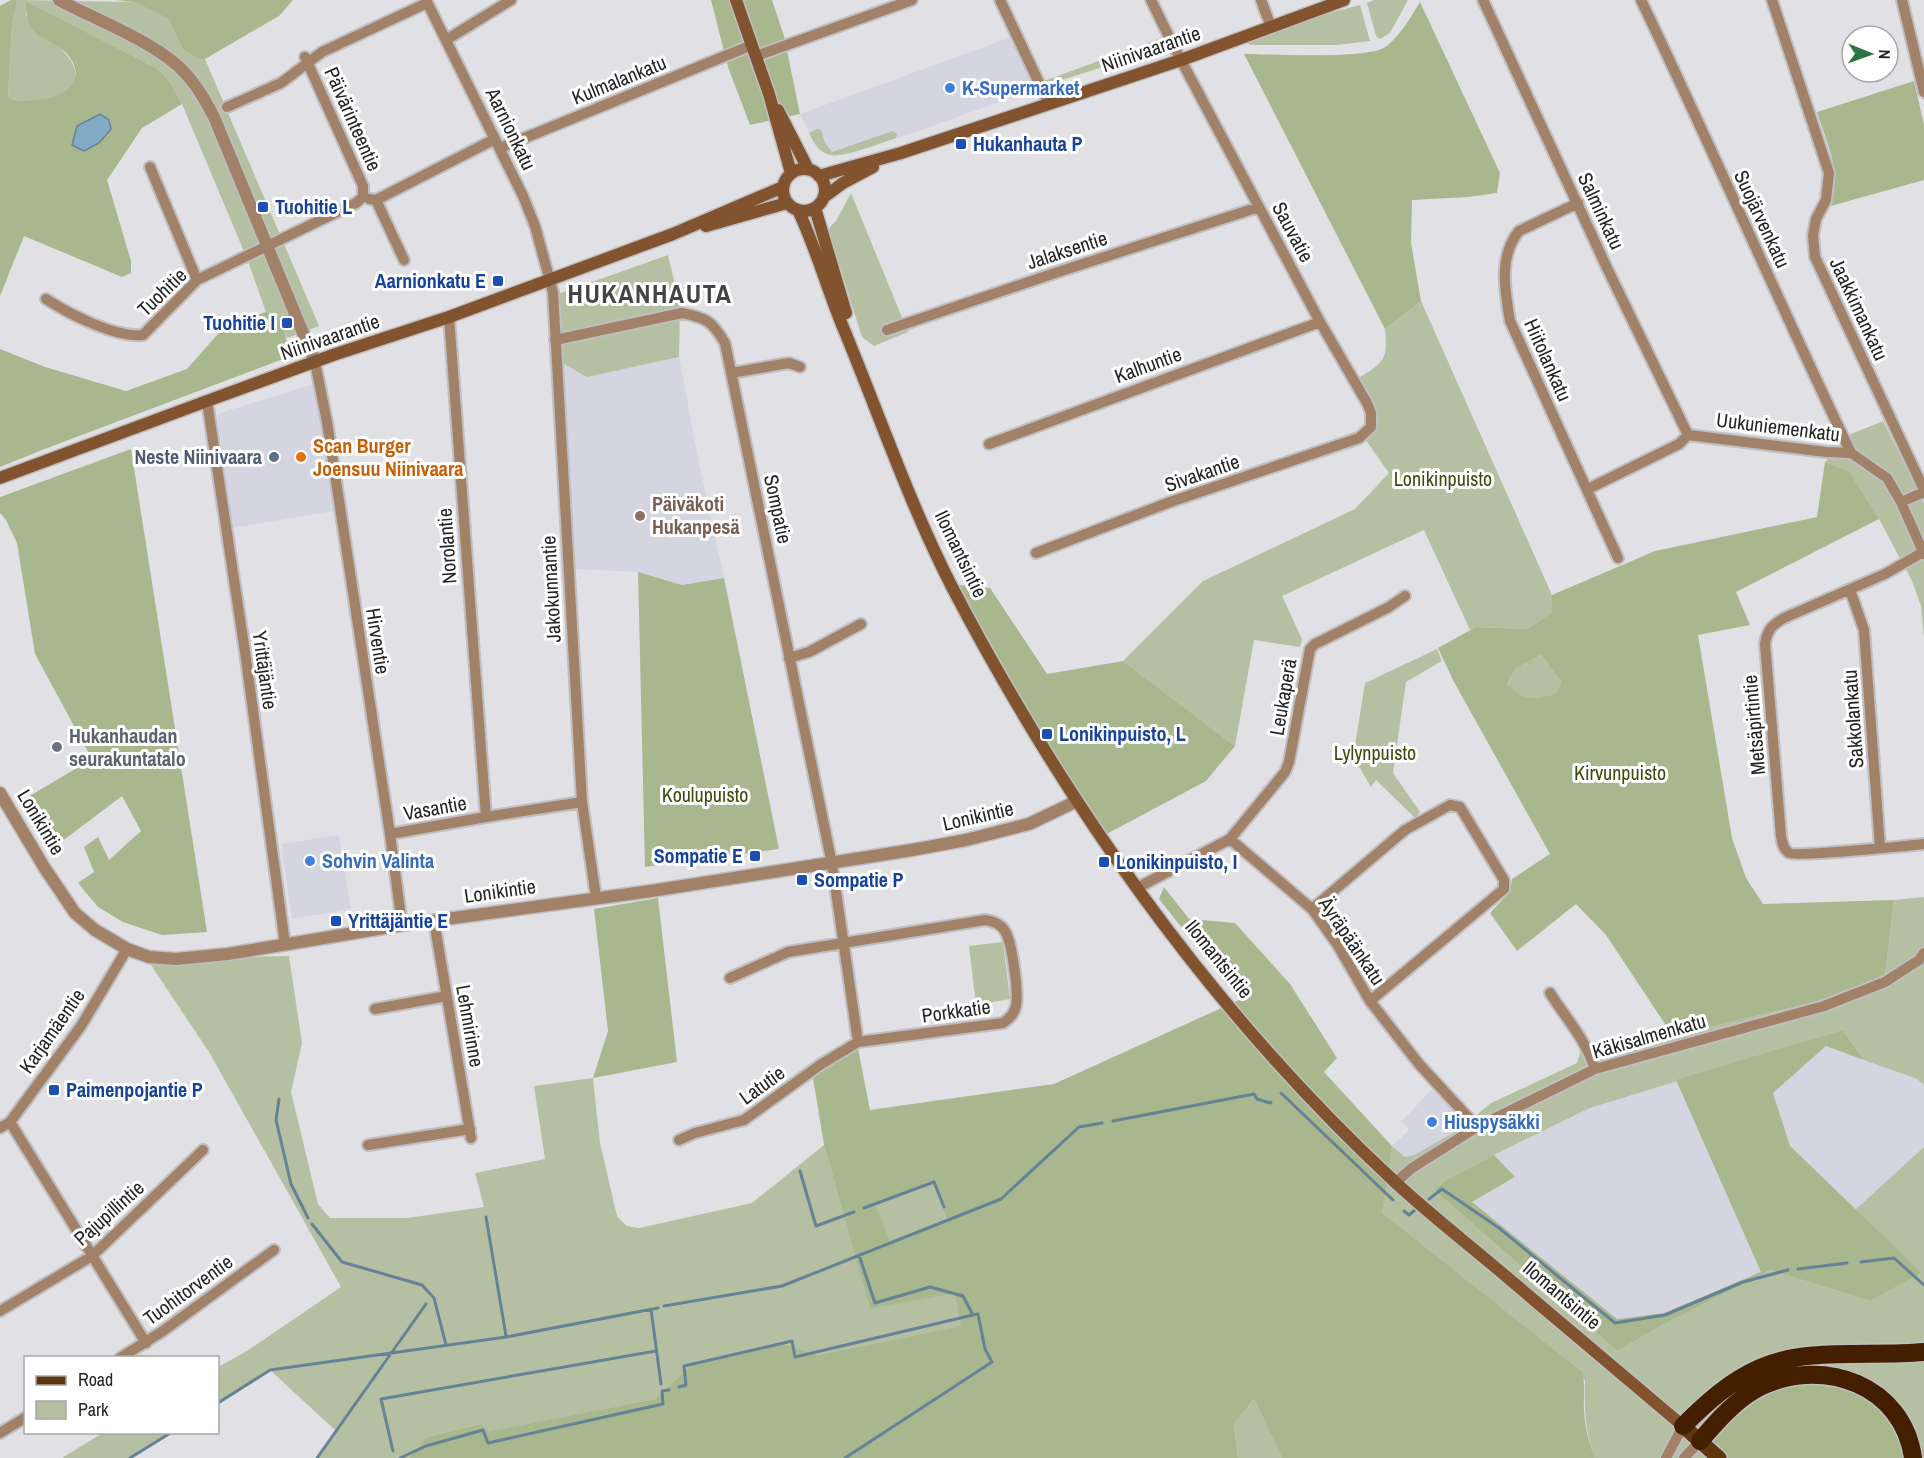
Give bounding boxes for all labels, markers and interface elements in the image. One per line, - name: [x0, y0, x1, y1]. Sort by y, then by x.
- street label: Niinivaarantie: [1098, 19, 1204, 78]
- north arrow: [1840, 24, 1900, 84]
- street label: Kulmalankatu: [568, 48, 670, 111]
- text: N: [1874, 49, 1896, 59]
- street label: Päivärinteentie: [318, 62, 388, 175]
- place label: K-Supermarket: [962, 74, 1080, 101]
- marker: K-Supermarket: [943, 81, 957, 95]
- street label: Aarnionkatu: [479, 82, 543, 174]
- place label: Hukanhauta P: [973, 130, 1082, 157]
- marker: Hukanhauta P: [954, 137, 968, 151]
- street label: Suojärvenkatu: [1728, 166, 1797, 272]
- street label: Salminkatu: [1572, 168, 1631, 254]
- place label: Tuohitie L: [275, 193, 352, 220]
- street label: Sauvatie: [1266, 197, 1321, 267]
- marker: Tuohitie L: [256, 200, 270, 214]
- street label: Jalaksentie: [1023, 224, 1110, 275]
- street label: Jaakkimankatu: [1824, 253, 1895, 364]
- street label: Tuohitie: [131, 262, 192, 322]
- place label: Aarnionkatu E: [375, 267, 486, 294]
- marker: Aarnionkatu E: [491, 274, 505, 288]
- district label: HUKANHAUTA: [568, 276, 733, 311]
- street label: Niinivaarantie: [277, 307, 383, 366]
- place label: Tuohitie I: [203, 309, 275, 336]
- street label: Hiitolankatu: [1518, 314, 1579, 405]
- marker: Tuohitie I: [280, 316, 294, 330]
- street label: Kalhuntie: [1111, 340, 1185, 389]
- street label: Uukuniemenkatu: [1715, 406, 1841, 447]
- place label: Scan Burger Joensuu Niinivaara: [313, 432, 463, 482]
- place label: Neste Niinivaara: [134, 443, 262, 470]
- street label: Sivakantie: [1161, 447, 1243, 498]
- marker: Neste Niinivaara: [267, 450, 281, 464]
- marker: Scan Burger Joensuu Niinivaara: [294, 450, 308, 464]
- park label: Lonikinpuisto: [1394, 465, 1492, 492]
- street label: Sompatie: [758, 472, 799, 546]
- place label: Päiväkoti Hukanpesä: [652, 490, 740, 540]
- street label: Ilomantsintie: [929, 506, 994, 602]
- street label: Norolantie: [430, 507, 463, 585]
- marker: Päiväkoti Hukanpesä: [633, 509, 647, 523]
- street label: Jakokunnantie: [534, 535, 567, 643]
- street label: Hirventie: [360, 606, 397, 676]
- street label: Yrittäjäntie: [247, 629, 284, 711]
- street label: Leukaperä: [1262, 656, 1303, 737]
- street label: Sakkolankatu: [1836, 669, 1869, 769]
- street label: Metsäpirtintie: [1736, 674, 1771, 776]
- place label: Lonikinpuisto, L: [1059, 720, 1186, 747]
- place label: Hukanhaudan seurakuntatalo: [69, 722, 186, 772]
- marker: Lonikinpuisto, L: [1040, 727, 1054, 741]
- park label: Lylynpuisto: [1334, 739, 1416, 766]
- marker: Hukanhaudan seurakuntatalo: [50, 740, 64, 754]
- park label: Kirvunpuisto: [1574, 759, 1666, 786]
- park label: Koulupuisto: [662, 781, 748, 808]
- street label: Lonikintie: [11, 784, 72, 860]
- street label: Vasantie: [401, 789, 469, 826]
- street label: Lonikintie: [940, 794, 1016, 837]
- place label: Sompatie E: [654, 842, 743, 869]
- place label: Sohvin Valinta: [322, 847, 434, 874]
- place label: Lonikinpuisto, I: [1116, 848, 1237, 875]
- marker: Sompatie E: [748, 849, 762, 863]
- marker: Sohvin Valinta: [303, 854, 317, 868]
- marker: Lonikinpuisto, I: [1097, 855, 1111, 869]
- place label: Sompatie P: [814, 866, 903, 893]
- street label: Lonikintie: [462, 872, 537, 909]
- marker: Sompatie P: [795, 873, 809, 887]
- street label: Äyräpäänkatu: [1312, 891, 1392, 990]
- place label: Yrittäjäntie E: [348, 907, 448, 934]
- marker: Yrittäjäntie E: [329, 914, 343, 928]
- street label: Ilomantsintie: [1179, 914, 1259, 1004]
- street label: Karjamäentie: [13, 983, 91, 1078]
- street label: Lehmirinne: [450, 983, 491, 1069]
- street label: Porkkatie: [920, 992, 992, 1029]
- street label: Käkisalmenkatu: [1589, 1006, 1709, 1065]
- street label: Latutie: [733, 1059, 790, 1110]
- place label: Paimenpojantie P: [66, 1076, 203, 1103]
- marker: Paimenpojantie P: [47, 1083, 61, 1097]
- place label: Hiuspysäkki: [1444, 1108, 1540, 1135]
- marker: Hiuspysäkki: [1425, 1115, 1439, 1129]
- street label: Pajupillintie: [68, 1174, 150, 1251]
- street label: Tuohitorventie: [138, 1248, 238, 1331]
- street label: Ilomantsintie: [1518, 1254, 1607, 1335]
- legend: [24, 1356, 219, 1434]
- text: Road: [78, 1367, 113, 1392]
- text: Park: [78, 1397, 109, 1422]

